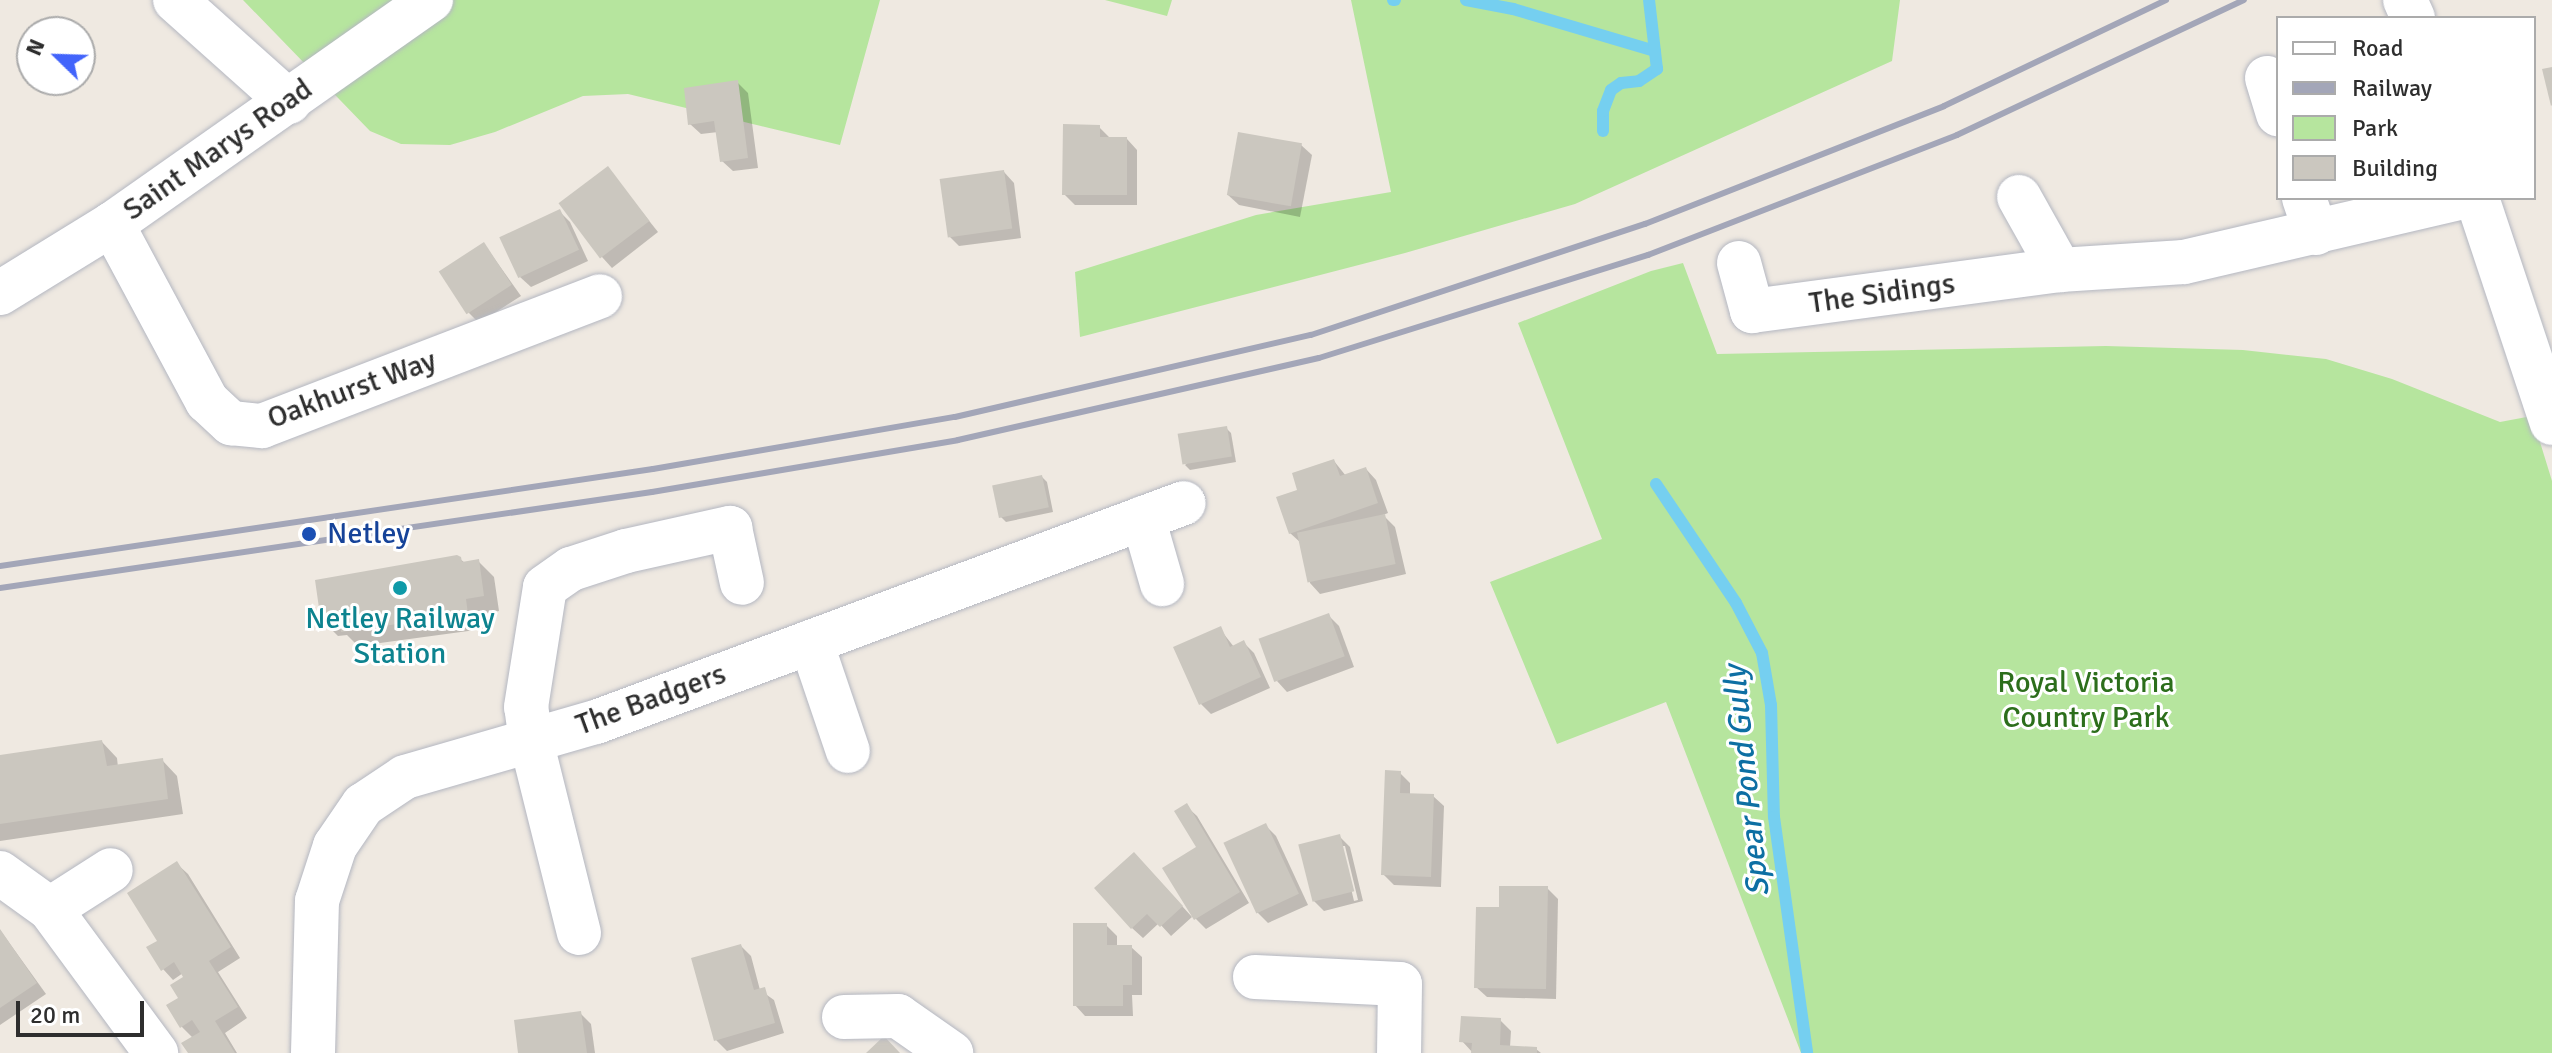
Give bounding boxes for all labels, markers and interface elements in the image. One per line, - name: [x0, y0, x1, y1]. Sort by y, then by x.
- north arrow: [16, 16, 96, 96]
- legend: [2276, 16, 2536, 200]
- text: Road: [2352, 33, 2403, 63]
- text: N: [20, 35, 51, 60]
- street label: Saint Marys Road: [116, 71, 320, 229]
- text: Railway: [2352, 73, 2432, 103]
- text: Park: [2352, 113, 2398, 143]
- text: Building: [2352, 153, 2438, 183]
- street label: The Sidings: [1807, 266, 1957, 322]
- street label: Oakhurst Way: [263, 343, 441, 437]
- place label: Netley: [327, 516, 410, 552]
- marker: Netley: [298, 523, 320, 545]
- marker: Netley Railway Station: [391, 579, 409, 597]
- place label: Netley Railway Station: [305, 601, 495, 672]
- street label: The Badgers: [571, 656, 731, 744]
- water label: Spear Pond Gully: [1716, 663, 1778, 899]
- park label: Royal Victoria Country Park: [1997, 665, 2175, 736]
- scale bar: [20, 985, 148, 1035]
- text: 20 m: [30, 1000, 80, 1030]

